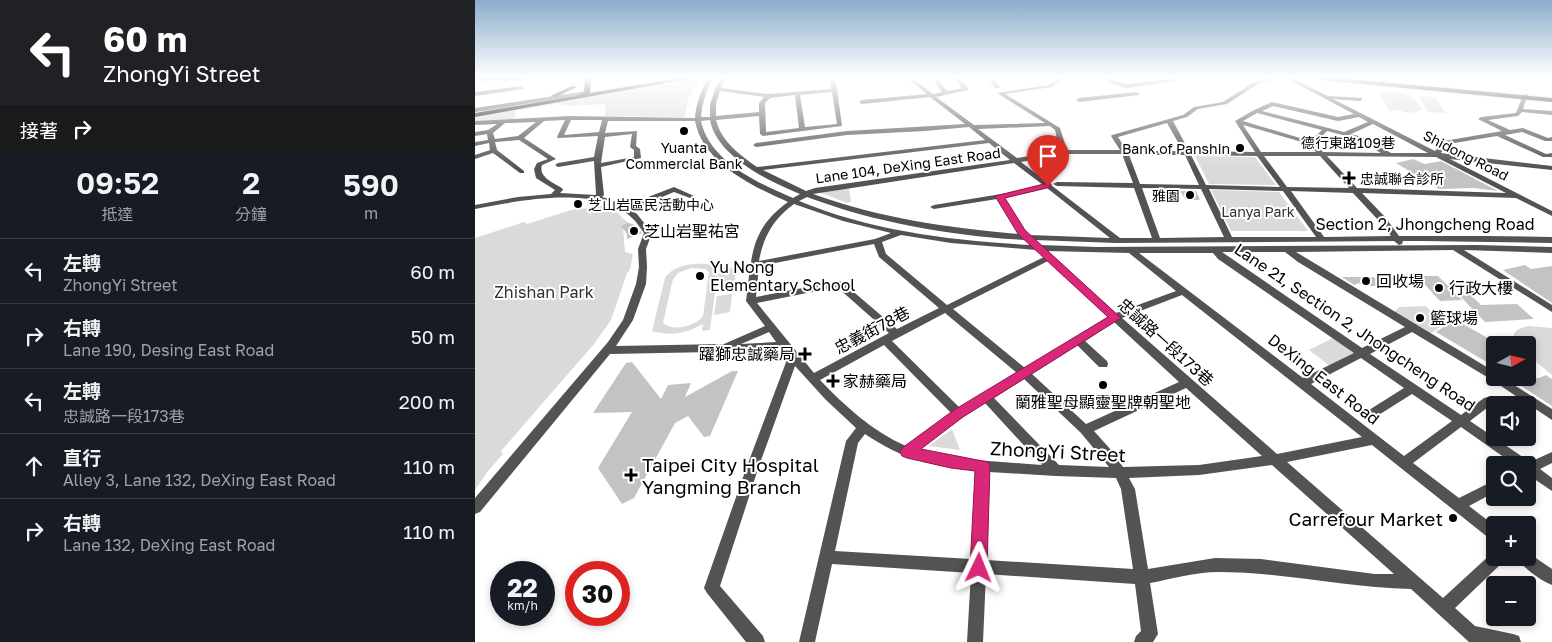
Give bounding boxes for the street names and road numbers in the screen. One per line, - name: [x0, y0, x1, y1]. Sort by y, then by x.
- street label: Shidong Road: [1421, 126, 1511, 184]
- street label: 德行東路109巷: [1301, 134, 1395, 151]
- street label: Lane 104, DeXing East Road: [814, 144, 1002, 186]
- street label: Section 2, Jhongcheng Road: [1315, 214, 1535, 234]
- street label: Lane 21, Section 2, Jhongcheng Road: [1231, 239, 1479, 415]
- street label: 忠誠路一段173巷: [1114, 294, 1218, 390]
- street label: 忠義街78巷: [831, 302, 913, 358]
- street label: DeXing East Road: [1264, 329, 1384, 429]
- street label: ZhongYi Street: [989, 436, 1127, 466]

